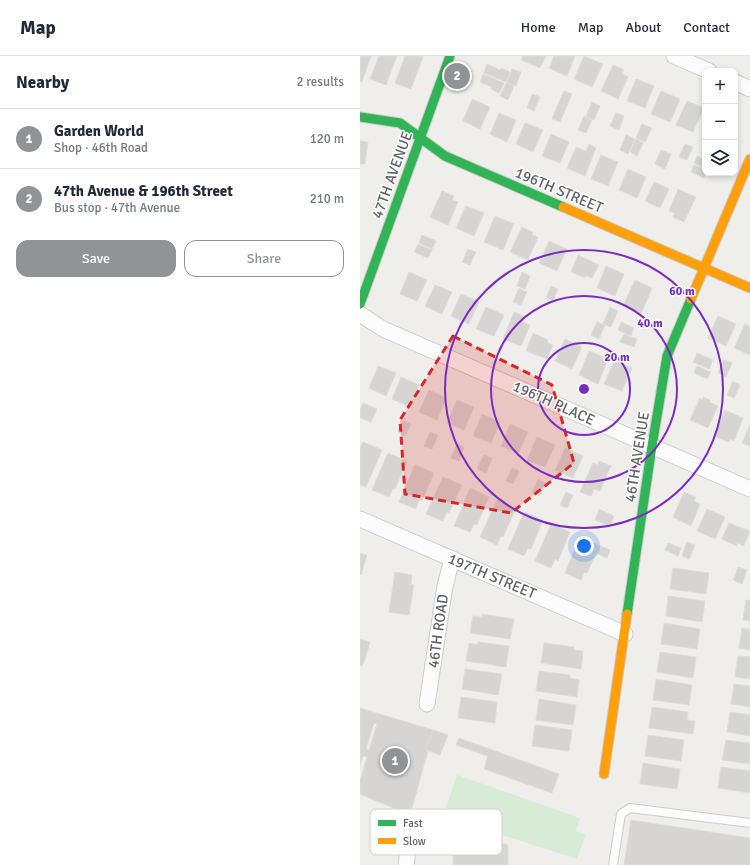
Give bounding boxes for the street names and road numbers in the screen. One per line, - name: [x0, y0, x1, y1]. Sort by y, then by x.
- street label: 47TH AVENUE: [368, 129, 416, 221]
- street label: 196TH STREET: [512, 163, 606, 217]
- street label: 196TH PLACE: [510, 377, 598, 429]
- street label: 46TH AVENUE: [621, 411, 653, 503]
- street label: 197TH STREET: [445, 549, 539, 603]
- street label: 46TH ROAD: [424, 593, 452, 669]

